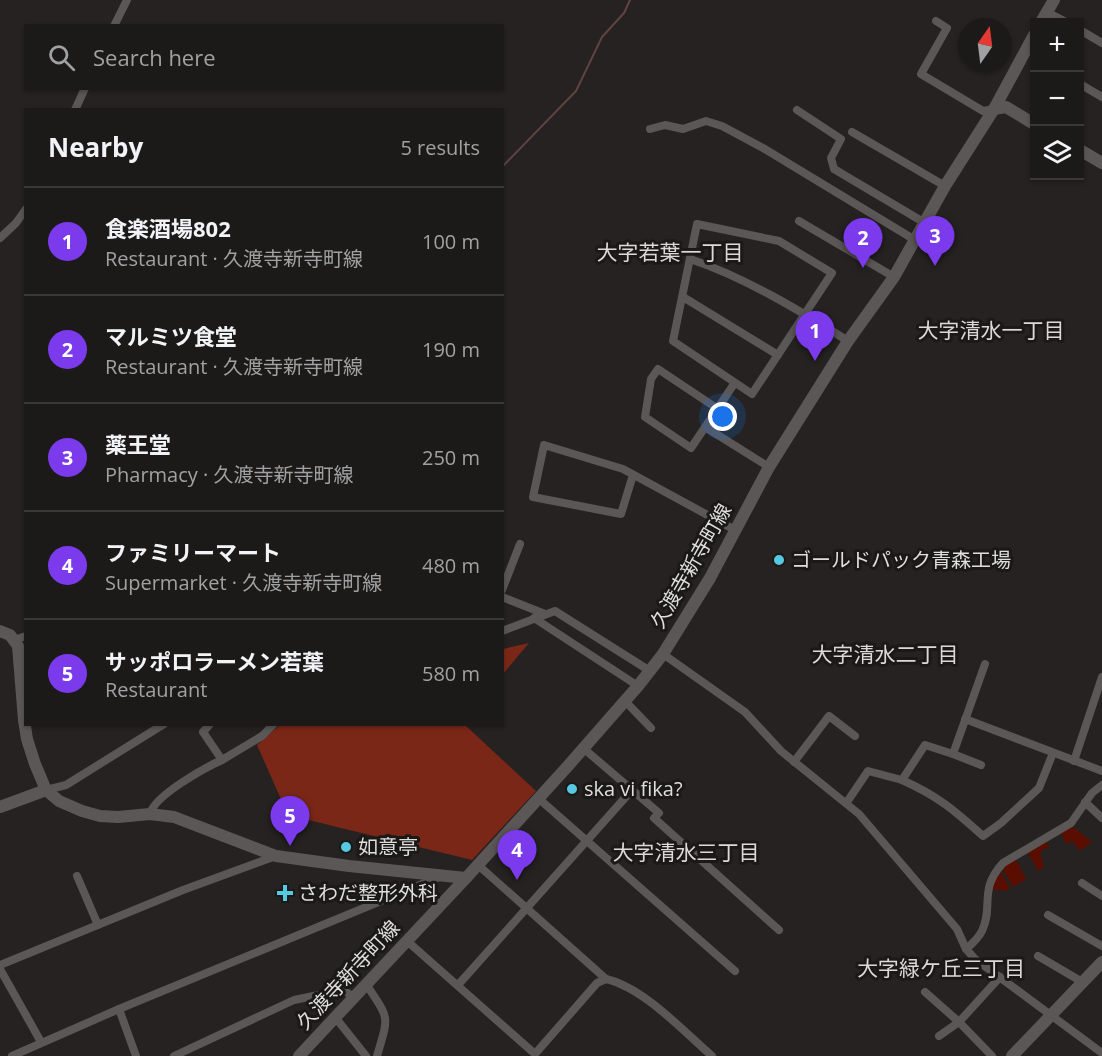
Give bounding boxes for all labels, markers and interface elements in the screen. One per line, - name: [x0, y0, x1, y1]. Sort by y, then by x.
- north arrow: [958, 18, 1012, 72]
- map controls: [1030, 18, 1084, 180]
- button: +: [1030, 18, 1084, 72]
- search box: [24, 24, 504, 90]
- icon: search: [45, 41, 78, 74]
- text: Search here: [93, 42, 216, 72]
- button: −: [1030, 72, 1084, 126]
- button: layers: [1030, 126, 1084, 180]
- text: Nearby: [48, 129, 143, 165]
- text: 5 results: [400, 134, 480, 161]
- text: 食楽酒場802: [105, 213, 231, 243]
- pin: 3: [916, 216, 954, 266]
- pin: 2: [844, 218, 882, 268]
- text: 1: [62, 228, 73, 255]
- text: 100 m: [422, 228, 480, 255]
- district label: 大字若葉一丁目: [597, 238, 744, 266]
- text: Restaurant · 久渡寺新寺町線: [105, 245, 363, 272]
- pin: 1: [796, 312, 834, 361]
- district label: 大字清水一丁目: [918, 316, 1065, 344]
- text: マルミツ食堂: [105, 321, 237, 351]
- text: 2: [62, 336, 73, 363]
- text: 190 m: [422, 336, 480, 363]
- text: Restaurant · 久渡寺新寺町線: [105, 353, 363, 380]
- your location: [708, 402, 737, 431]
- text: 薬王堂: [105, 429, 171, 459]
- text: 3: [62, 444, 73, 471]
- text: 250 m: [422, 444, 480, 471]
- text: Pharmacy · 久渡寺新寺町線: [105, 461, 353, 488]
- street label: 久渡寺新寺町線: [644, 498, 737, 633]
- text: ファミリーマート: [105, 537, 281, 567]
- place label: ゴールドパック青森工場: [791, 546, 1011, 573]
- text: 4: [62, 552, 73, 579]
- text: 480 m: [422, 552, 480, 579]
- marker: ゴールドパック青森工場: [772, 553, 786, 567]
- text: Supermarket · 久渡寺新寺町線: [105, 569, 382, 596]
- district label: 大字清水二丁目: [812, 640, 959, 668]
- text: サッポロラーメン若葉: [105, 646, 324, 676]
- text: 5: [62, 660, 73, 687]
- text: 580 m: [422, 660, 480, 687]
- text: Restaurant: [105, 676, 207, 703]
- place label: ska vi fika?: [584, 775, 683, 802]
- marker: ska vi fika?: [565, 782, 579, 796]
- pin: 5: [270, 796, 310, 846]
- pin: 4: [498, 830, 536, 880]
- place label: 如意亭: [358, 833, 418, 860]
- district label: 大字清水三丁目: [613, 838, 760, 866]
- marker: 如意亭: [339, 840, 353, 854]
- place label: さわだ整形外科: [298, 879, 438, 906]
- marker: さわだ整形外科: [276, 884, 294, 902]
- street label: 久渡寺新寺町線: [290, 914, 405, 1035]
- district label: 大字緑ケ丘三丁目: [857, 954, 1025, 982]

